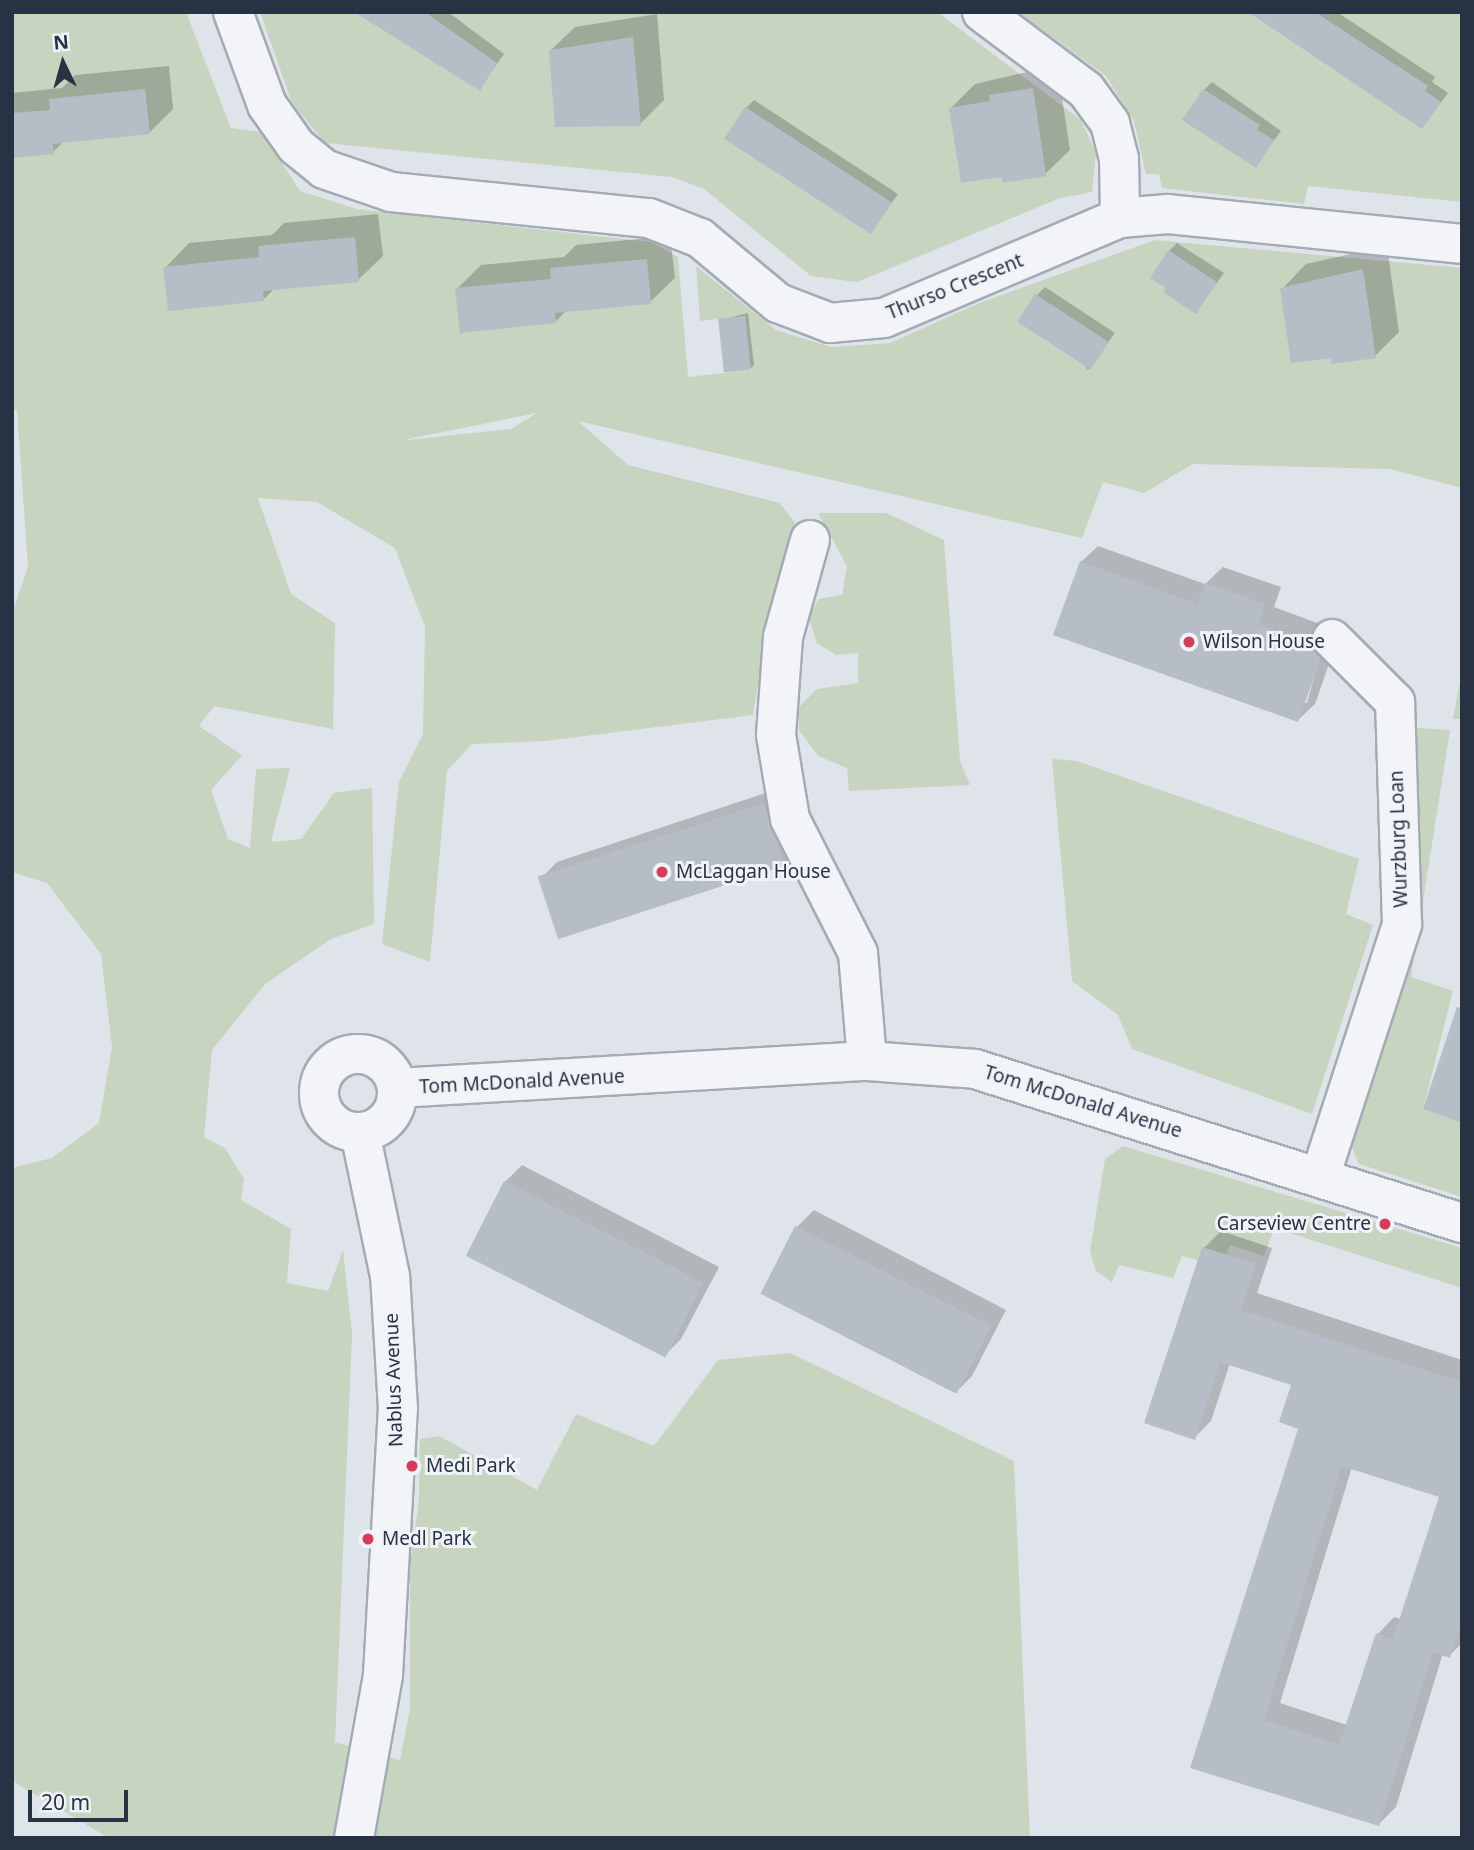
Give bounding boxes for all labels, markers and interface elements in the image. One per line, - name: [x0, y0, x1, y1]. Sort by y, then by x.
- north arrow: [28, 28, 98, 98]
- text: N: [52, 28, 70, 56]
- street label: Thurso Crescent: [883, 249, 1027, 325]
- place label: Wilson House: [1203, 631, 1325, 653]
- marker: Wilson House: [1181, 634, 1197, 650]
- street label: Wurzburg Loan: [1385, 770, 1413, 908]
- place label: McLaggan House: [676, 861, 831, 883]
- marker: McLaggan House: [654, 864, 670, 880]
- street label: Tom McDonald Avenue: [981, 1061, 1185, 1143]
- street label: Tom McDonald Avenue: [419, 1065, 625, 1099]
- place label: Carseview Centre: [1217, 1213, 1371, 1235]
- marker: Carseview Centre: [1377, 1216, 1393, 1232]
- street label: Nablus Avenue: [380, 1313, 408, 1447]
- place label: Medi Park: [426, 1455, 516, 1477]
- marker: Medi Park: [404, 1458, 420, 1474]
- place label: Medl Park: [382, 1528, 472, 1550]
- marker: Medl Park: [360, 1531, 376, 1547]
- scale bar: [32, 1776, 131, 1820]
- text: 20 m: [41, 1788, 90, 1816]

